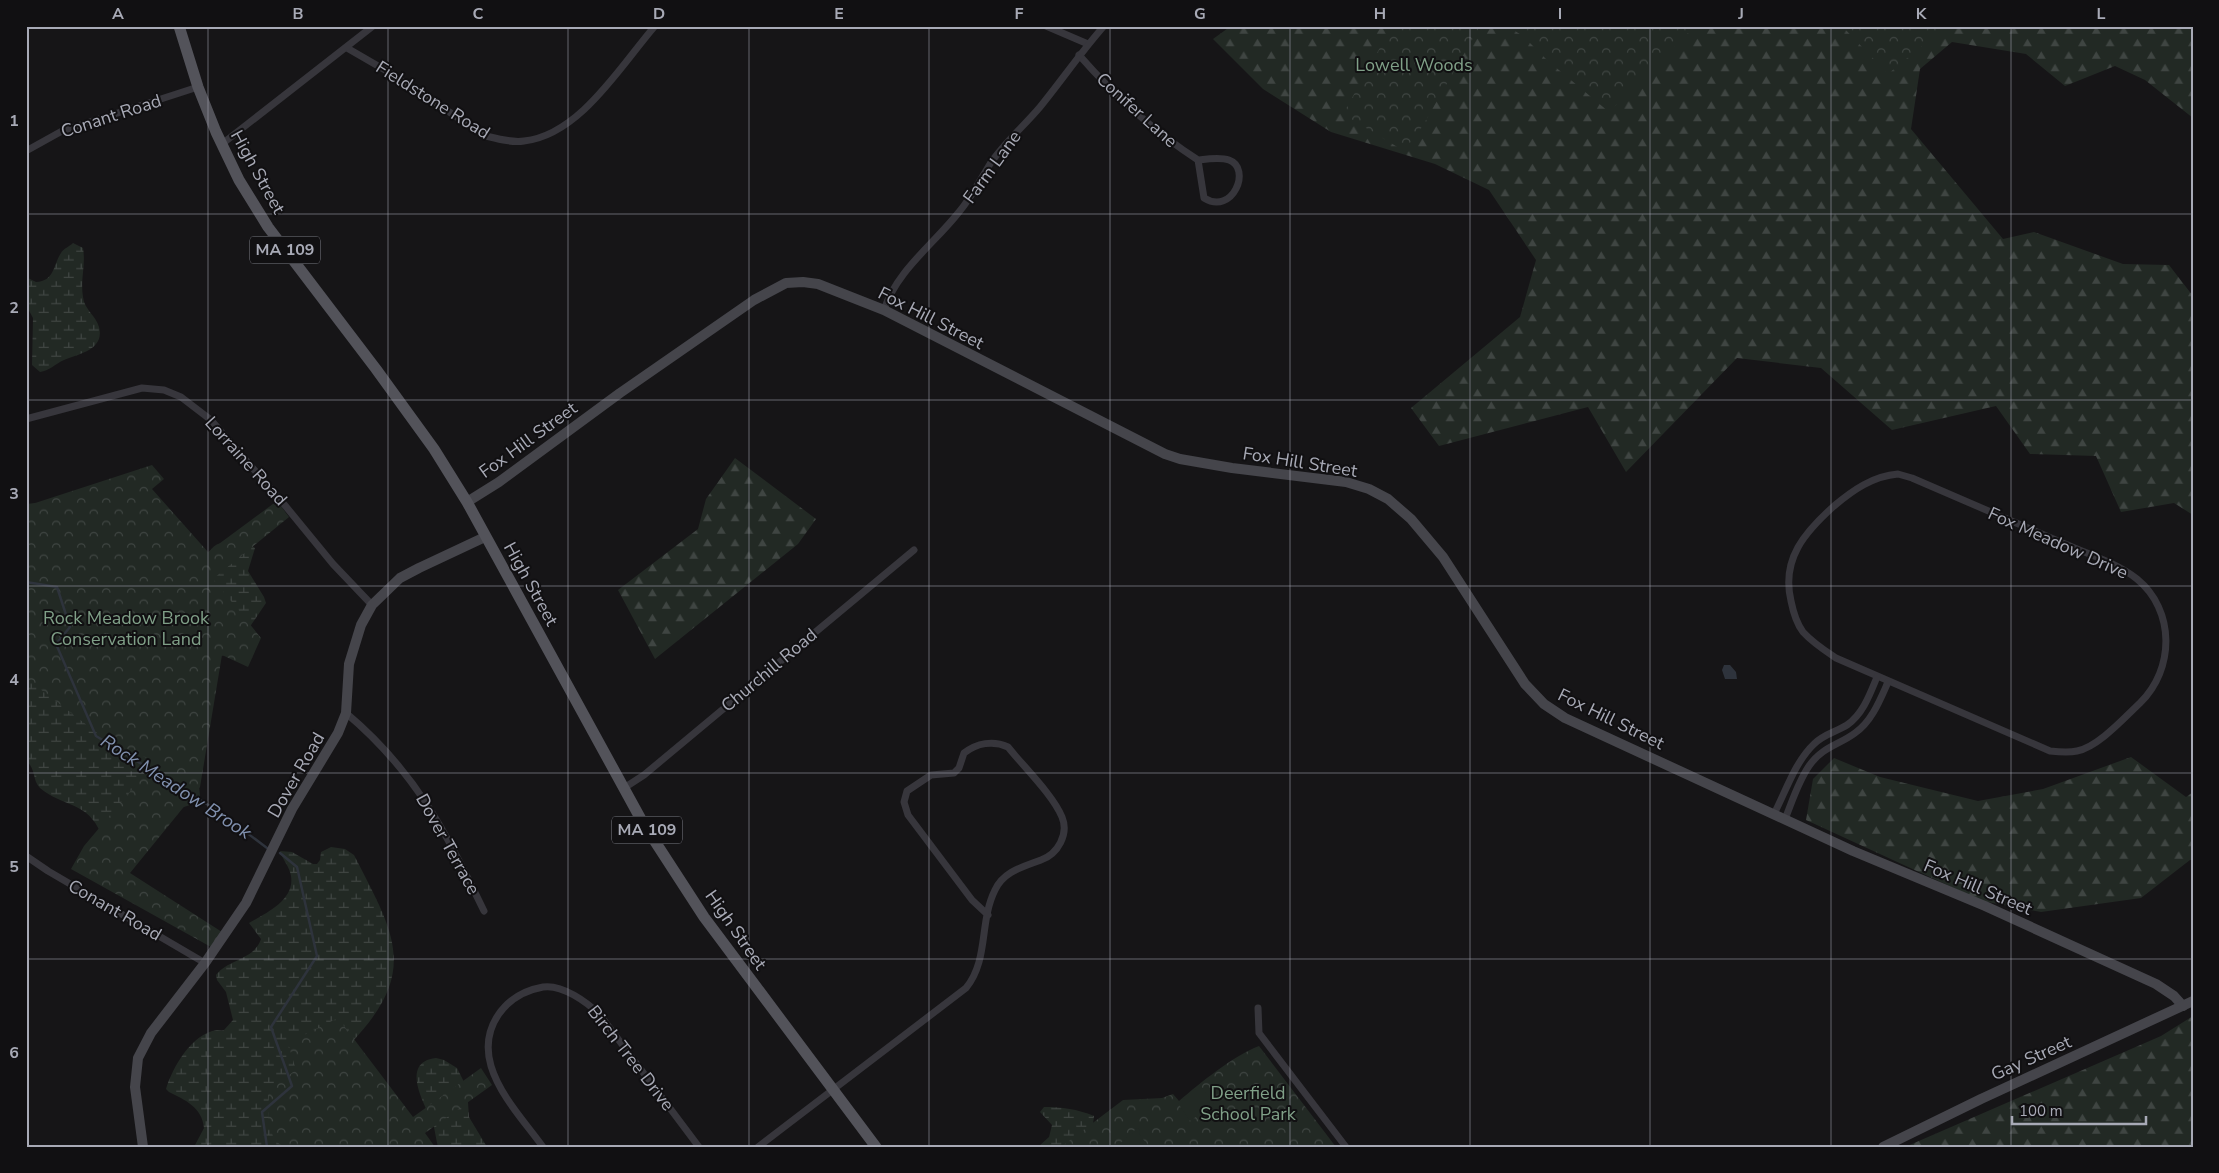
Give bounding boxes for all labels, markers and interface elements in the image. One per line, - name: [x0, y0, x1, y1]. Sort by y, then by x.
- text: A: [112, 3, 124, 25]
- text: B: [292, 3, 304, 25]
- text: C: [473, 3, 484, 25]
- text: D: [653, 3, 665, 25]
- text: E: [834, 3, 844, 25]
- text: F: [1015, 3, 1024, 25]
- text: G: [1194, 3, 1206, 25]
- text: H: [1374, 3, 1386, 25]
- text: I: [1558, 3, 1562, 25]
- text: J: [1737, 3, 1744, 25]
- text: K: [1916, 3, 1928, 25]
- text: L: [2097, 3, 2106, 25]
- park label: Lowell Woods: [1355, 53, 1473, 77]
- street label: Fieldstone Road: [371, 55, 495, 145]
- street label: Conifer Lane: [1091, 67, 1183, 153]
- street label: Conant Road: [58, 88, 164, 144]
- text: 1: [9, 110, 19, 132]
- street label: High Street: [225, 126, 291, 219]
- street label: Farm Lane: [957, 126, 1027, 208]
- road number: MA 109: [250, 236, 320, 264]
- street label: Fox Hill Street: [874, 281, 989, 355]
- text: 2: [9, 297, 19, 319]
- street label: Fox Hill Street: [474, 396, 582, 484]
- street label: Lorraine Road: [199, 411, 293, 511]
- street label: Fox Hill Street: [1241, 441, 1360, 483]
- text: 3: [9, 483, 19, 505]
- street label: Fox Meadow Drive: [1984, 501, 2132, 585]
- street label: High Street: [498, 538, 564, 631]
- park label: Rock Meadow Brook Conservation Land: [43, 606, 210, 651]
- street label: Churchill Road: [716, 623, 822, 717]
- text: 4: [9, 669, 19, 691]
- street label: Fox Hill Street: [1554, 683, 1669, 755]
- water label: Rock Meadow Brook: [95, 728, 257, 846]
- street label: Dover Road: [262, 728, 330, 822]
- street label: Dover Terrace: [410, 789, 486, 899]
- road number: MA 109: [612, 816, 682, 844]
- street label: Fox Hill Street: [1920, 853, 2037, 921]
- text: 5: [9, 856, 19, 878]
- street label: Conant Road: [64, 874, 166, 946]
- street label: High Street: [700, 885, 773, 975]
- street label: Birch Tree Drive: [582, 1000, 680, 1116]
- street label: Gay Street: [1987, 1029, 2076, 1086]
- text: 6: [9, 1042, 19, 1064]
- park label: Deerfield School Park: [1200, 1081, 1297, 1126]
- scale bar: [2012, 1093, 2145, 1125]
- text: 100 m: [2019, 1101, 2063, 1121]

